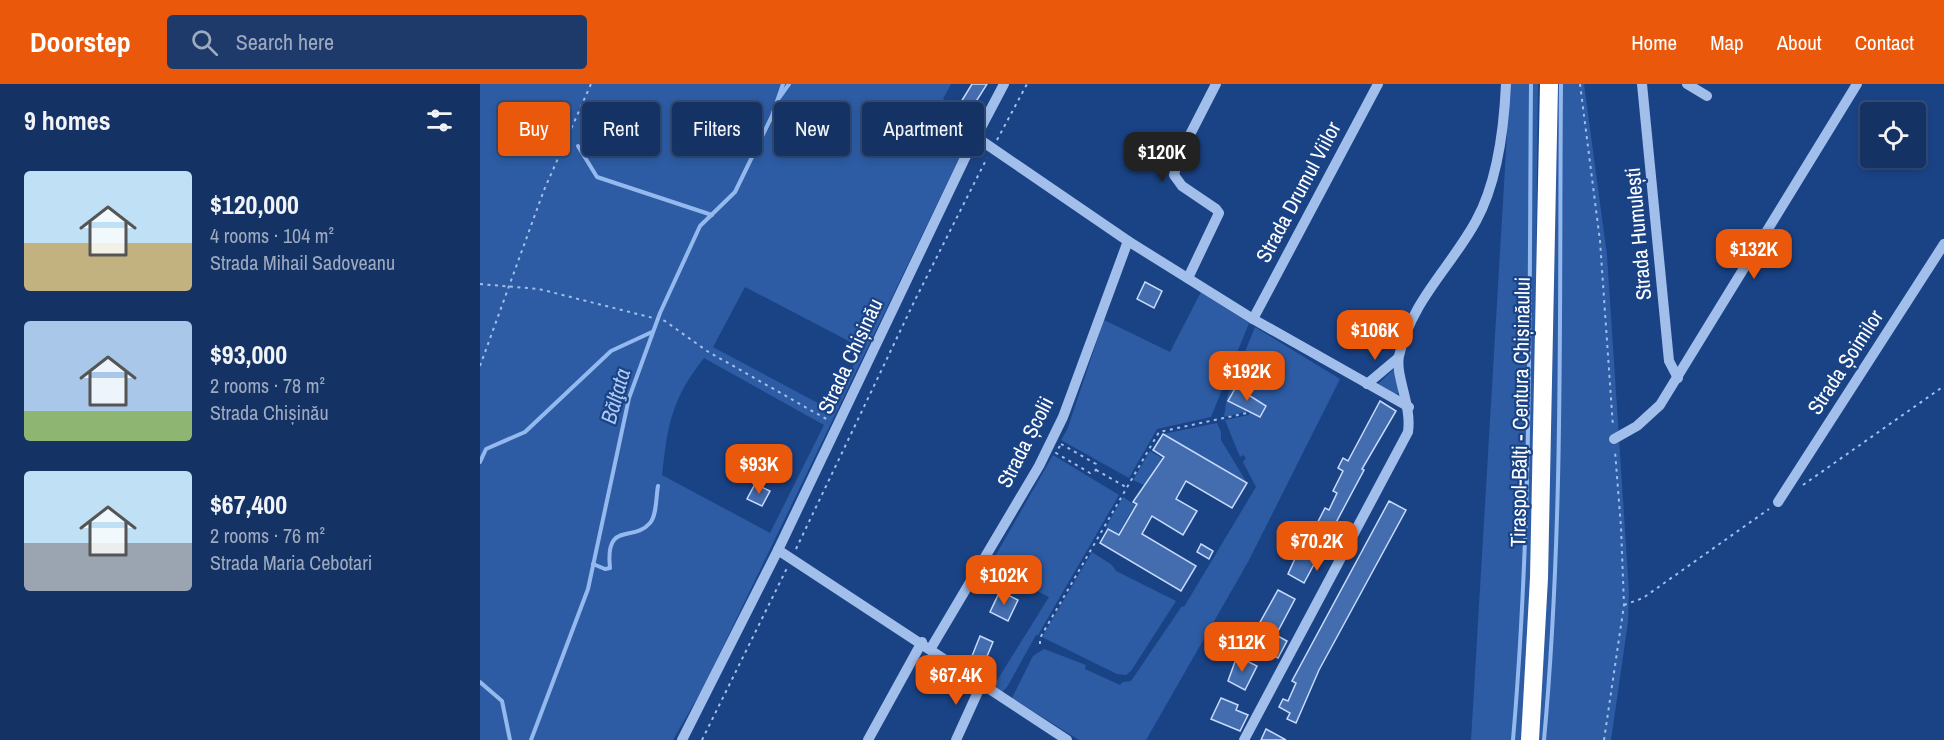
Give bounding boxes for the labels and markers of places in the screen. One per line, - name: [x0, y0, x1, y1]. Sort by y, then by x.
- pin: $120K: [1120, 132, 1204, 183]
- pin: $132K: [1712, 229, 1796, 280]
- pin: $106K: [1333, 310, 1417, 361]
- pin: $192K: [1205, 351, 1289, 402]
- pin: $93K: [723, 444, 795, 495]
- pin: $70.2K: [1268, 521, 1366, 572]
- pin: $102K: [962, 555, 1046, 606]
- pin: $112K: [1200, 622, 1284, 673]
- pin: $67.4K: [907, 655, 1005, 706]

